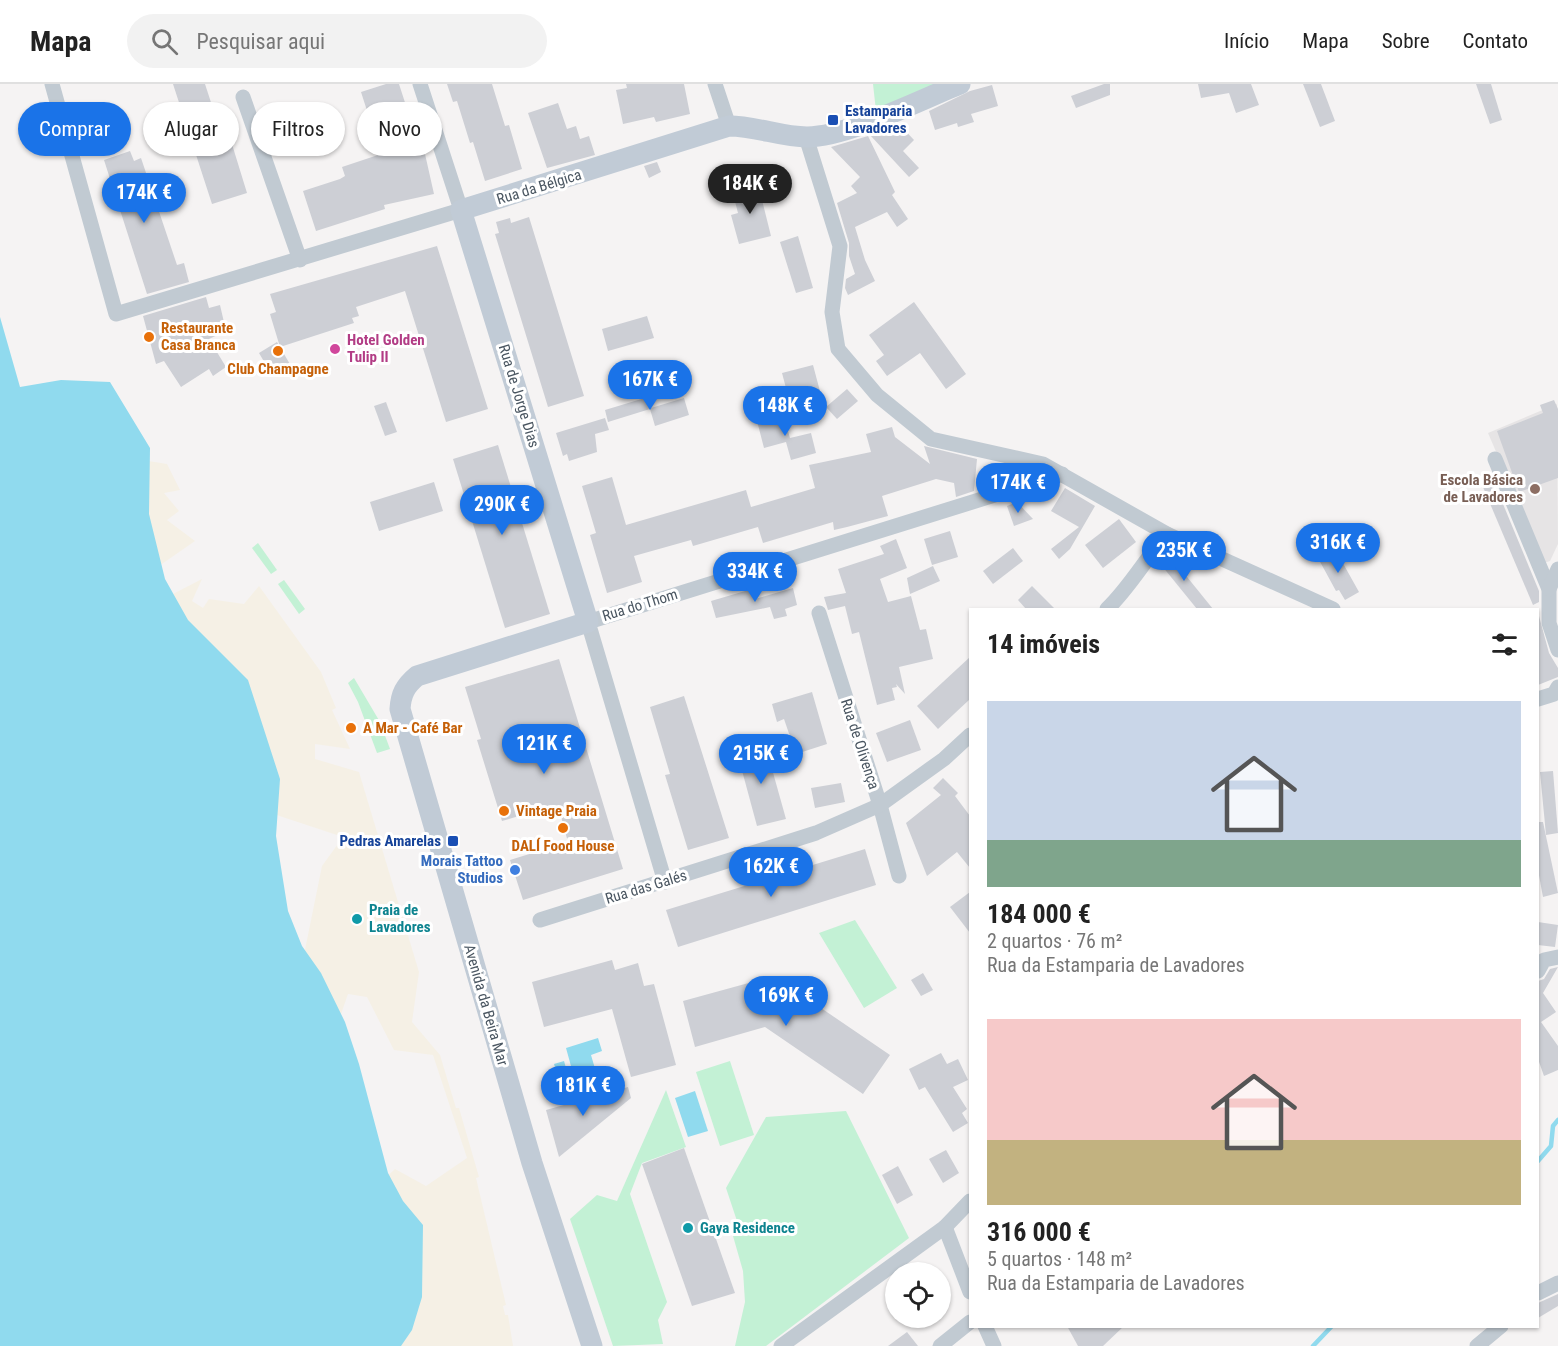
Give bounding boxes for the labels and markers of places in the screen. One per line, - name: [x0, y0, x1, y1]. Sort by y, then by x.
- place label: Estamparia Lavadores: [845, 102, 912, 137]
- marker: Estamparia Lavadores: [826, 113, 840, 127]
- pin: 184K €: [701, 164, 799, 215]
- pin: 174K €: [95, 173, 193, 224]
- place label: Restaurante Casa Branca: [161, 319, 236, 354]
- marker: Restaurante Casa Branca: [142, 330, 156, 344]
- place label: Hotel Golden Tulip II: [347, 331, 425, 366]
- marker: Hotel Golden Tulip II: [328, 342, 342, 356]
- marker: Club Champagne: [271, 344, 285, 358]
- place label: Club Champagne: [227, 360, 329, 378]
- pin: 167K €: [601, 360, 699, 411]
- pin: 148K €: [736, 386, 834, 437]
- pin: 174K €: [969, 463, 1067, 514]
- place label: Escola Básica de Lavadores: [1440, 471, 1523, 506]
- marker: Escola Básica de Lavadores: [1528, 482, 1542, 496]
- pin: 290K €: [453, 485, 551, 536]
- pin: 316K €: [1289, 523, 1387, 574]
- pin: 235K €: [1135, 531, 1233, 582]
- pin: 334K €: [706, 552, 804, 603]
- place label: A Mar - Café Bar: [363, 719, 463, 737]
- marker: A Mar - Café Bar: [344, 721, 358, 735]
- pin: 121K €: [495, 724, 593, 775]
- pin: 215K €: [712, 734, 810, 785]
- place label: Vintage Praia: [516, 802, 597, 820]
- marker: Vintage Praia: [497, 804, 511, 818]
- marker: DALÍ Food House: [556, 821, 570, 835]
- place label: Pedras Amarelas: [339, 832, 441, 850]
- marker: Pedras Amarelas: [446, 834, 460, 848]
- place label: DALÍ Food House: [512, 837, 614, 855]
- pin: 162K €: [722, 847, 820, 898]
- place label: Morais Tattoo Studios: [421, 852, 503, 887]
- marker: Morais Tattoo Studios: [508, 863, 522, 877]
- place label: Praia de Lavadores: [369, 901, 431, 936]
- marker: Praia de Lavadores: [350, 912, 364, 926]
- pin: 169K €: [737, 976, 835, 1027]
- pin: 181K €: [534, 1066, 632, 1117]
- place label: Gaya Residence: [700, 1219, 795, 1237]
- marker: Gaya Residence: [681, 1221, 695, 1235]

